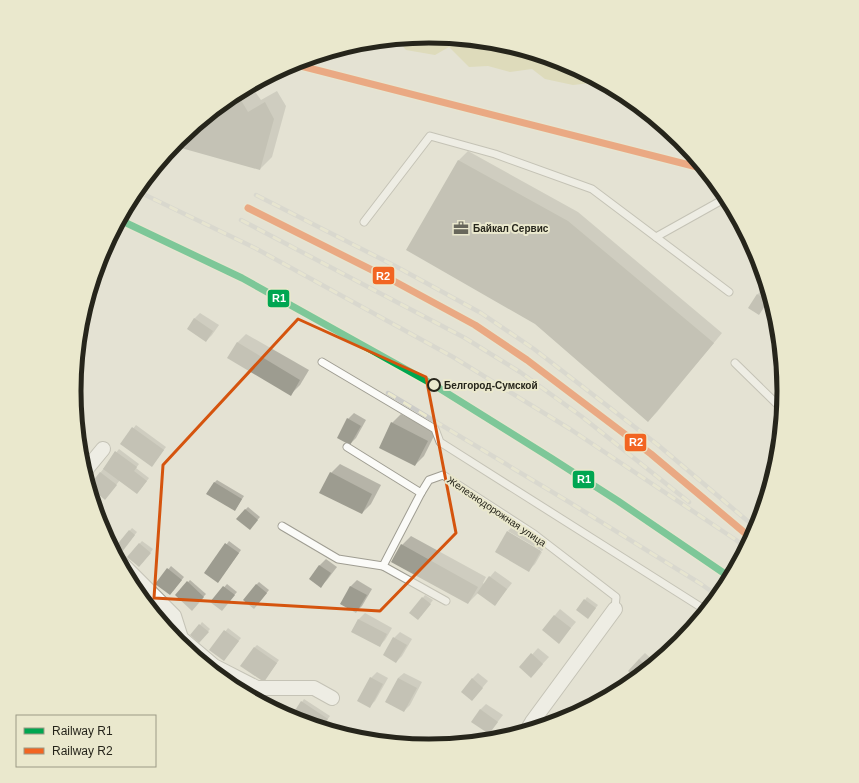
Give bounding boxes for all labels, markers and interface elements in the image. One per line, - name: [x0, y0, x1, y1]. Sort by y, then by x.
- office icon: Байкал Сервис: [452, 219, 470, 237]
- place label: Байкал Сервис: [473, 223, 549, 234]
- line badge: R2: [372, 266, 395, 285]
- text: R2: [376, 270, 390, 282]
- line badge: R1: [267, 289, 290, 308]
- text: R1: [272, 292, 286, 304]
- marker: Белгород-Сумской: [427, 378, 441, 392]
- place label: Белгород-Сумской: [444, 380, 538, 391]
- line badge: R2: [624, 433, 647, 452]
- text: R2: [629, 436, 643, 448]
- line badge: R1: [572, 470, 595, 489]
- text: R1: [577, 473, 591, 485]
- street label: Железнодорожная улица: [445, 474, 549, 549]
- legend: [16, 715, 156, 767]
- text: Railway R1: [52, 724, 113, 738]
- text: Railway R2: [52, 744, 113, 758]

